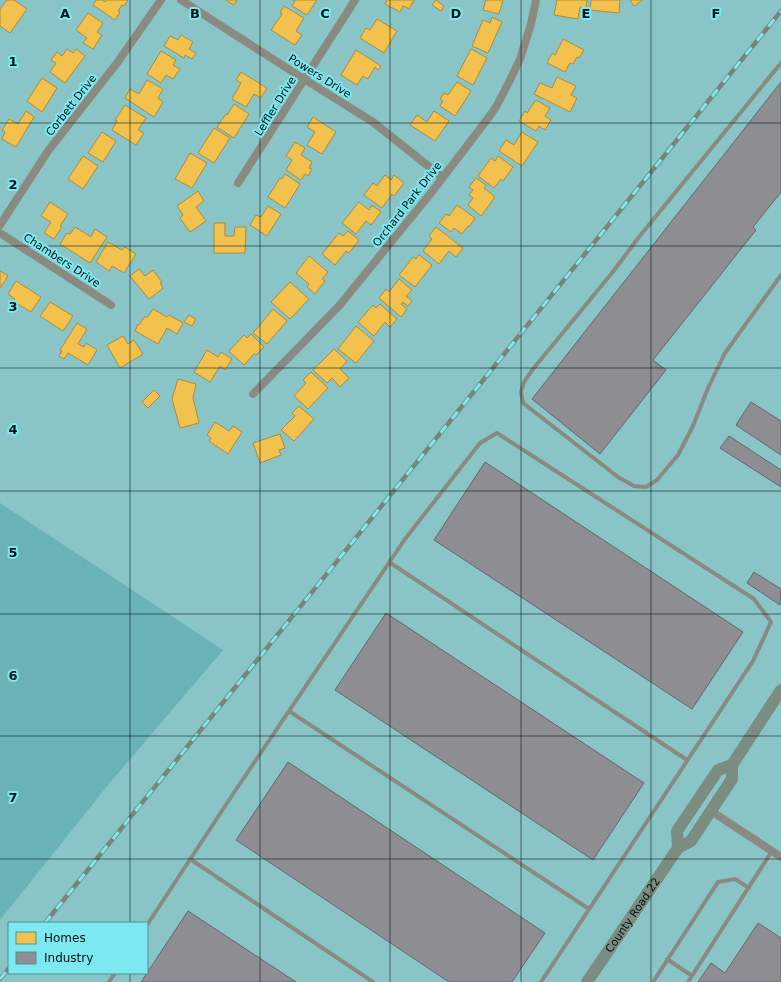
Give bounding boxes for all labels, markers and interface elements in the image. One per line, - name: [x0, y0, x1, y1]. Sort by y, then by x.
- text: A: [60, 6, 70, 21]
- text: B: [190, 6, 200, 21]
- text: C: [320, 6, 330, 21]
- text: D: [451, 6, 462, 21]
- text: E: [582, 6, 590, 21]
- text: F: [712, 6, 720, 21]
- street label: Powers Drive: [286, 52, 354, 101]
- text: 1: [8, 54, 18, 69]
- street label: Corbett Drive: [43, 72, 99, 139]
- street label: Leffler Drive: [252, 74, 299, 138]
- street label: Orchard Park Drive: [370, 159, 445, 249]
- text: 2: [8, 177, 18, 192]
- street label: Chambers Drive: [21, 231, 103, 290]
- text: 3: [8, 299, 18, 314]
- text: 4: [8, 422, 18, 437]
- text: 5: [8, 545, 18, 560]
- text: 6: [8, 668, 18, 683]
- text: 7: [8, 790, 18, 805]
- street label: County Road 22: [603, 875, 663, 955]
- legend: [8, 922, 148, 974]
- text: Homes: [44, 931, 86, 945]
- text: Industry: [44, 951, 93, 965]

